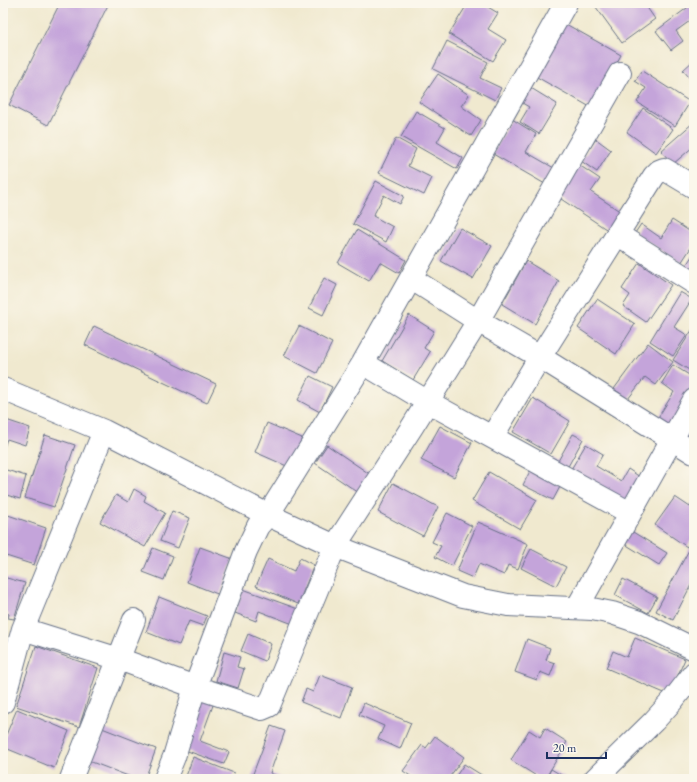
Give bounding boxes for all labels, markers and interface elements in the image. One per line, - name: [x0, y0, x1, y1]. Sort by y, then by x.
- scale bar: [547, 734, 606, 760]
- text: 20 m: [553, 740, 577, 756]

